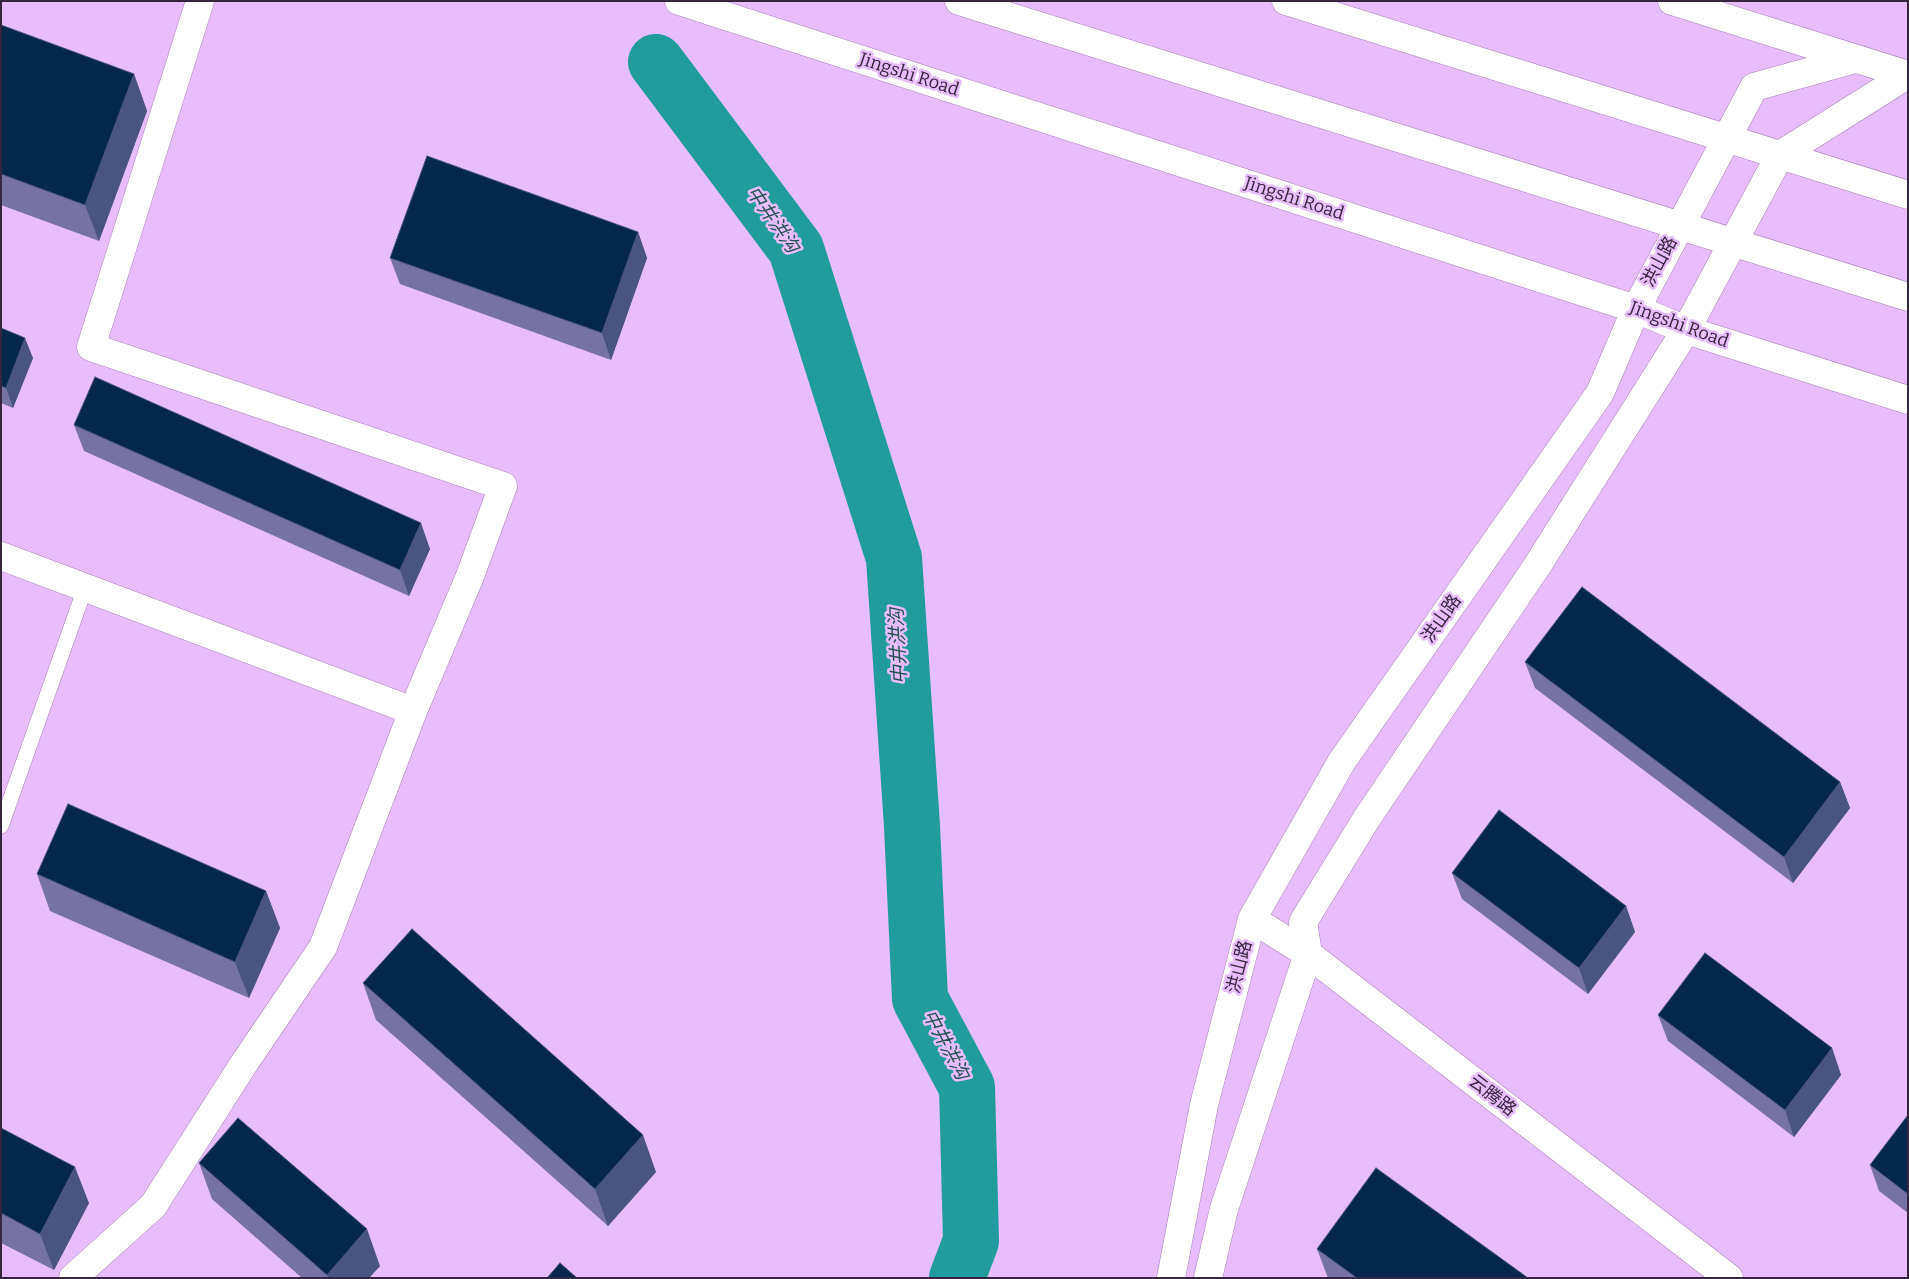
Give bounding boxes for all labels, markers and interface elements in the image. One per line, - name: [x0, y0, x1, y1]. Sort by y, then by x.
- street label: Jingshi Road: [856, 49, 962, 101]
- street label: Jingshi Road: [1241, 173, 1347, 225]
- water label: 中井洪沟: [741, 182, 803, 258]
- street label: 洪山路: [1638, 233, 1682, 291]
- street label: Jingshi Road: [1627, 297, 1731, 353]
- street label: 洪山路: [1418, 591, 1466, 647]
- water label: 中井洪沟: [886, 607, 912, 685]
- street label: 洪山路: [1223, 938, 1257, 996]
- water label: 中井洪沟: [917, 1006, 973, 1084]
- street label: 云腾路: [1464, 1071, 1520, 1121]

